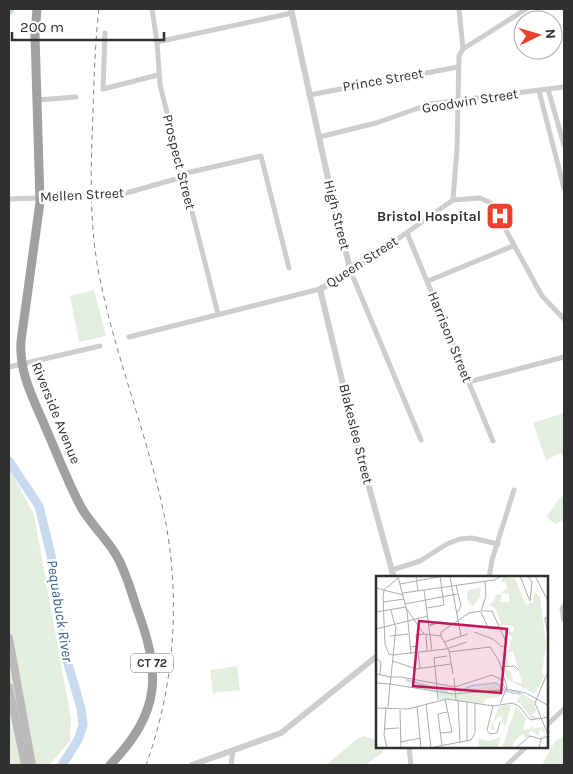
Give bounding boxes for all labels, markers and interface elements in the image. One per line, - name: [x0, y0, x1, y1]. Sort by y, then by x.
- scale bar: [12, 10, 165, 42]
- north arrow: [513, 10, 563, 60]
- text: 200 m: [20, 18, 64, 36]
- text: N: [542, 28, 559, 40]
- street label: Prince Street: [341, 65, 425, 95]
- street label: Goodwin Street: [421, 85, 519, 117]
- street label: Prospect Street: [159, 113, 199, 211]
- street label: High Street: [320, 178, 354, 252]
- street label: Mellen Street: [39, 184, 125, 206]
- hospital icon: Bristol Hospital: [485, 201, 515, 231]
- place label: Bristol Hospital: [377, 208, 481, 225]
- street label: Queen Street: [323, 232, 401, 292]
- street label: Harrison Street: [424, 289, 476, 385]
- street label: Riverside Avenue: [28, 360, 84, 466]
- street label: Blakeslee Street: [335, 382, 377, 486]
- water label: Pequabuck River: [43, 559, 77, 664]
- inset map: [376, 576, 548, 749]
- road number: CT 72: [131, 654, 173, 672]

